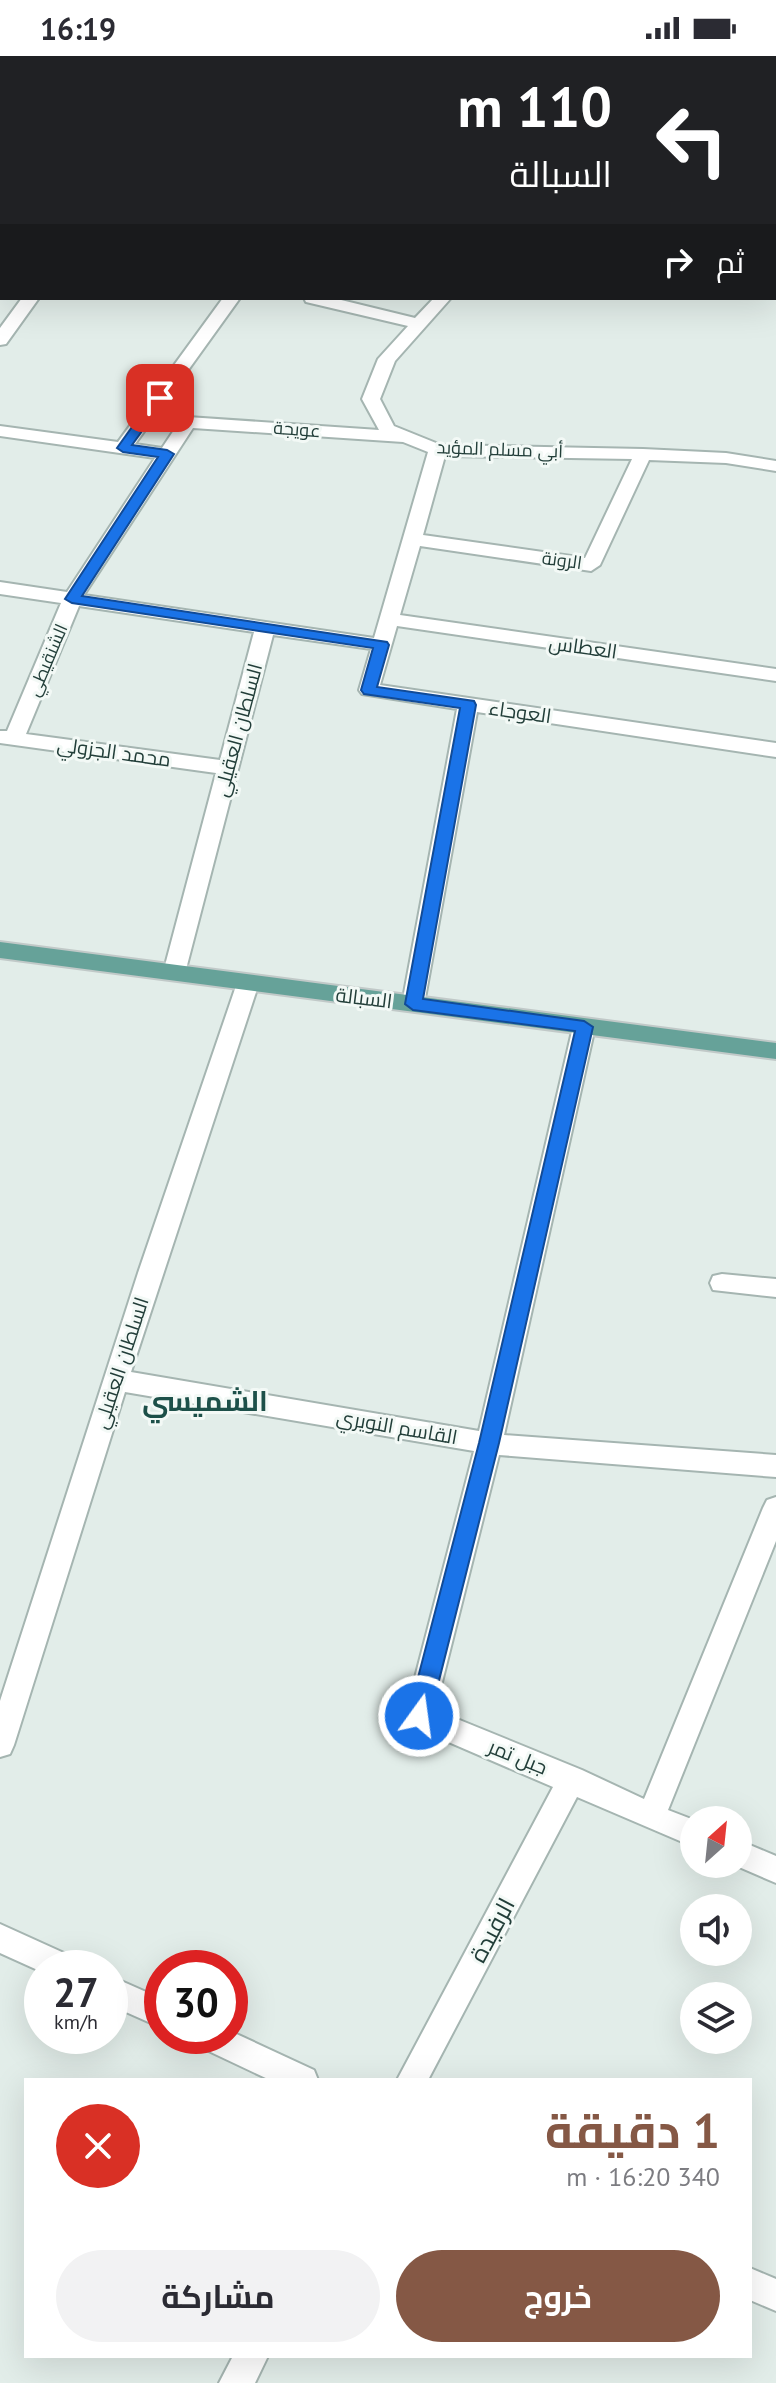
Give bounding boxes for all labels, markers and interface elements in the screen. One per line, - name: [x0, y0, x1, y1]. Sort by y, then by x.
- text: 16:19: [40, 9, 116, 48]
- text: 110 m: [457, 70, 612, 142]
- icon: left: [640, 88, 744, 192]
- text: السبالة: [510, 150, 612, 197]
- icon: right: [656, 240, 700, 284]
- text: ثم: [716, 242, 744, 281]
- pin: [126, 364, 194, 432]
- icon: arrive: [138, 376, 182, 420]
- street label: عويجة: [273, 416, 321, 442]
- street label: أبي مسلم المؤيد: [436, 435, 564, 466]
- street label: الرونة: [540, 546, 584, 574]
- street label: الشنقيطي: [21, 620, 75, 701]
- street label: العطاس: [547, 629, 619, 665]
- street label: السلطان العقيلي: [208, 660, 271, 800]
- street label: العوجاء: [487, 695, 553, 729]
- street label: محمد الجزولي: [55, 731, 173, 776]
- street label: السبالة: [334, 982, 394, 1014]
- street label: السلطان العقيلي: [87, 1294, 157, 1433]
- district label: الشميسي: [142, 1382, 268, 1424]
- street label: القاسم النويري: [334, 1404, 459, 1453]
- position arrow: [377, 1674, 461, 1758]
- street label: جبل تمر: [484, 1733, 551, 1781]
- north arrow: [680, 1806, 752, 1878]
- map controls: [680, 1806, 752, 2054]
- street label: الرفيدة: [462, 1892, 522, 1968]
- button: sound: [680, 1894, 752, 1966]
- speed limit sign: 30: [144, 1950, 248, 2054]
- text: 27: [53, 1966, 99, 2018]
- button: layers: [680, 1982, 752, 2054]
- text: km/h: [54, 2009, 98, 2035]
- text: 1 دقيقة: [545, 2099, 720, 2161]
- button: close: [56, 2104, 140, 2188]
- text: 340 m · 16:20: [566, 2160, 720, 2193]
- button: مشاركة: [56, 2250, 380, 2342]
- button: خروج: [396, 2250, 720, 2342]

